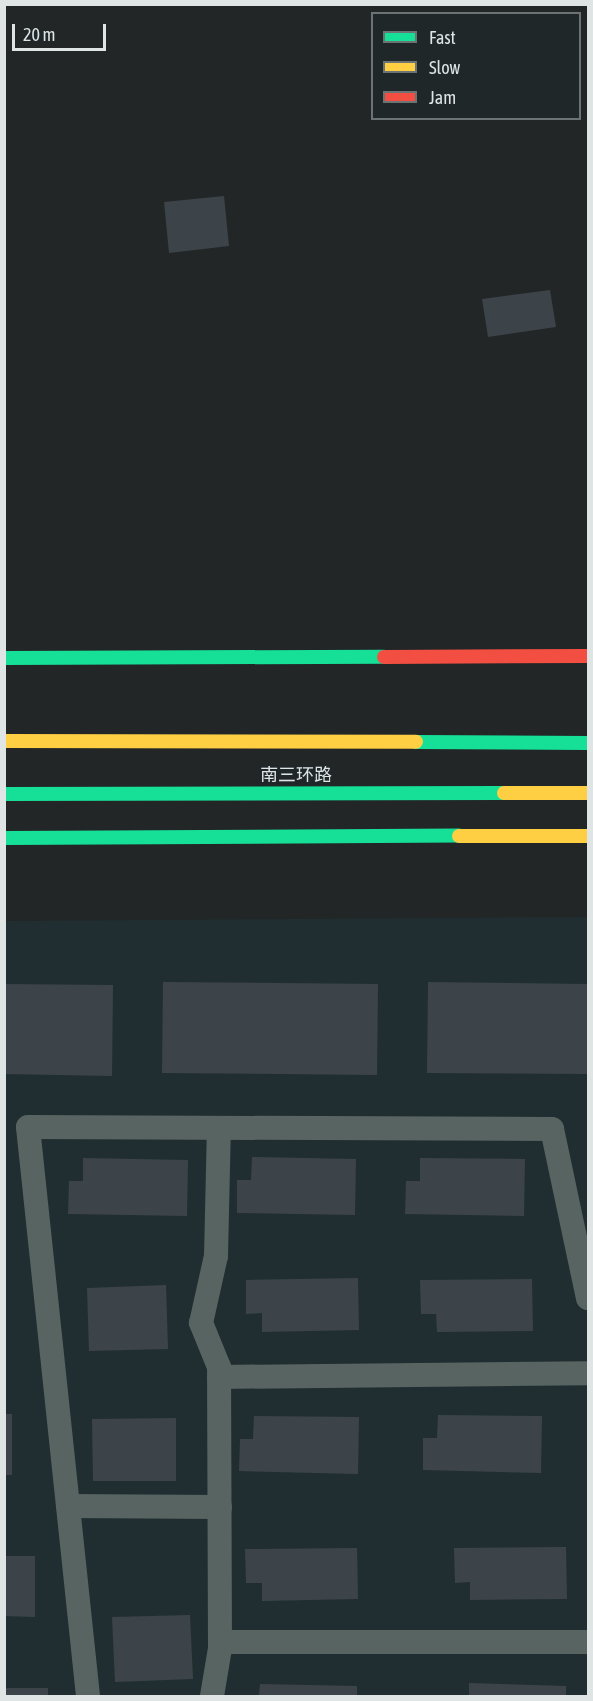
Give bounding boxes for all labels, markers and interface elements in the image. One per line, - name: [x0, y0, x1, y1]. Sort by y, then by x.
- scale bar: [15, 12, 110, 50]
- legend: [371, 12, 581, 120]
- text: 20 m: [23, 24, 55, 45]
- text: Fast: [429, 27, 456, 48]
- text: Slow: [429, 57, 460, 78]
- text: Jam: [429, 87, 456, 108]
- street label: 南三环路: [260, 764, 332, 786]

